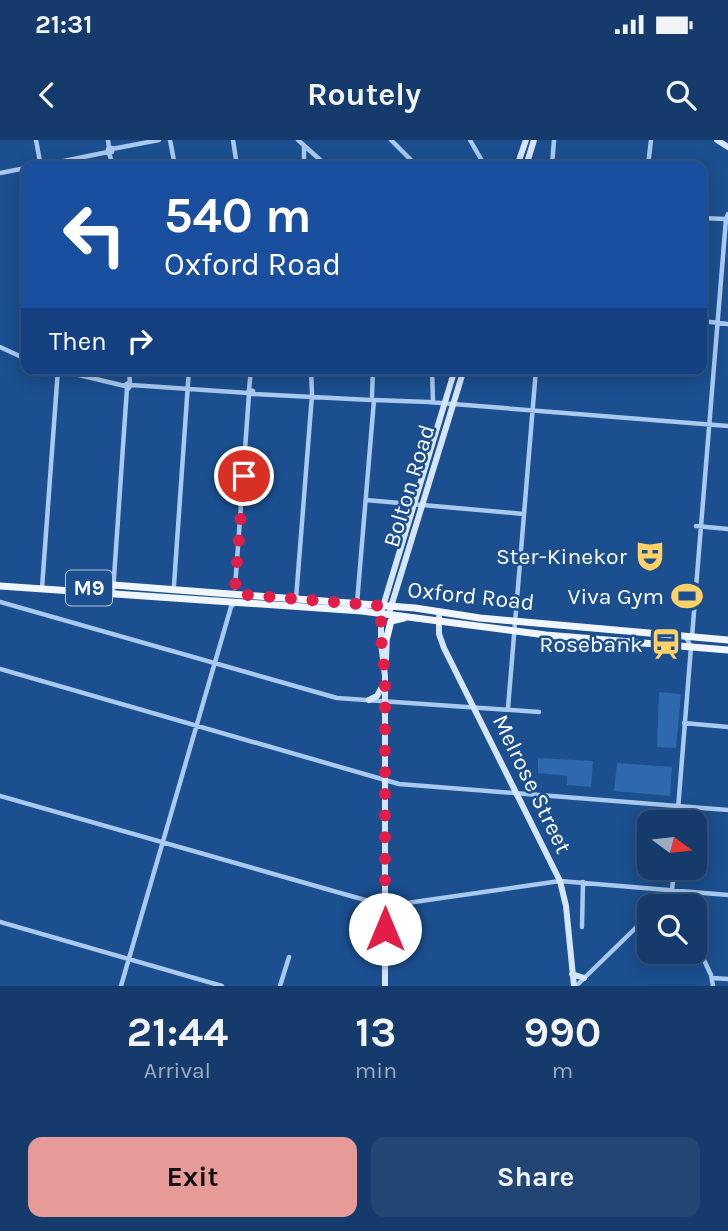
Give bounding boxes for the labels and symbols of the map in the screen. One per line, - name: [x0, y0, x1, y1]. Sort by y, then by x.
- street label: Bolton Road: [378, 421, 440, 551]
- pin: [214, 446, 274, 506]
- theatre icon: Ster-Kinekor: [633, 539, 667, 573]
- place label: Ster-Kinekor: [496, 543, 628, 570]
- road number: M9: [66, 570, 112, 606]
- street label: Oxford Road: [406, 576, 536, 616]
- sports icon: Viva Gym: [670, 579, 704, 613]
- place label: Viva Gym: [567, 583, 664, 610]
- station icon: Rosebank: [649, 627, 683, 661]
- place label: Rosebank: [539, 631, 643, 658]
- street label: Melrose Street: [487, 710, 577, 858]
- north arrow: [637, 810, 707, 880]
- position arrow: [348, 892, 422, 966]

